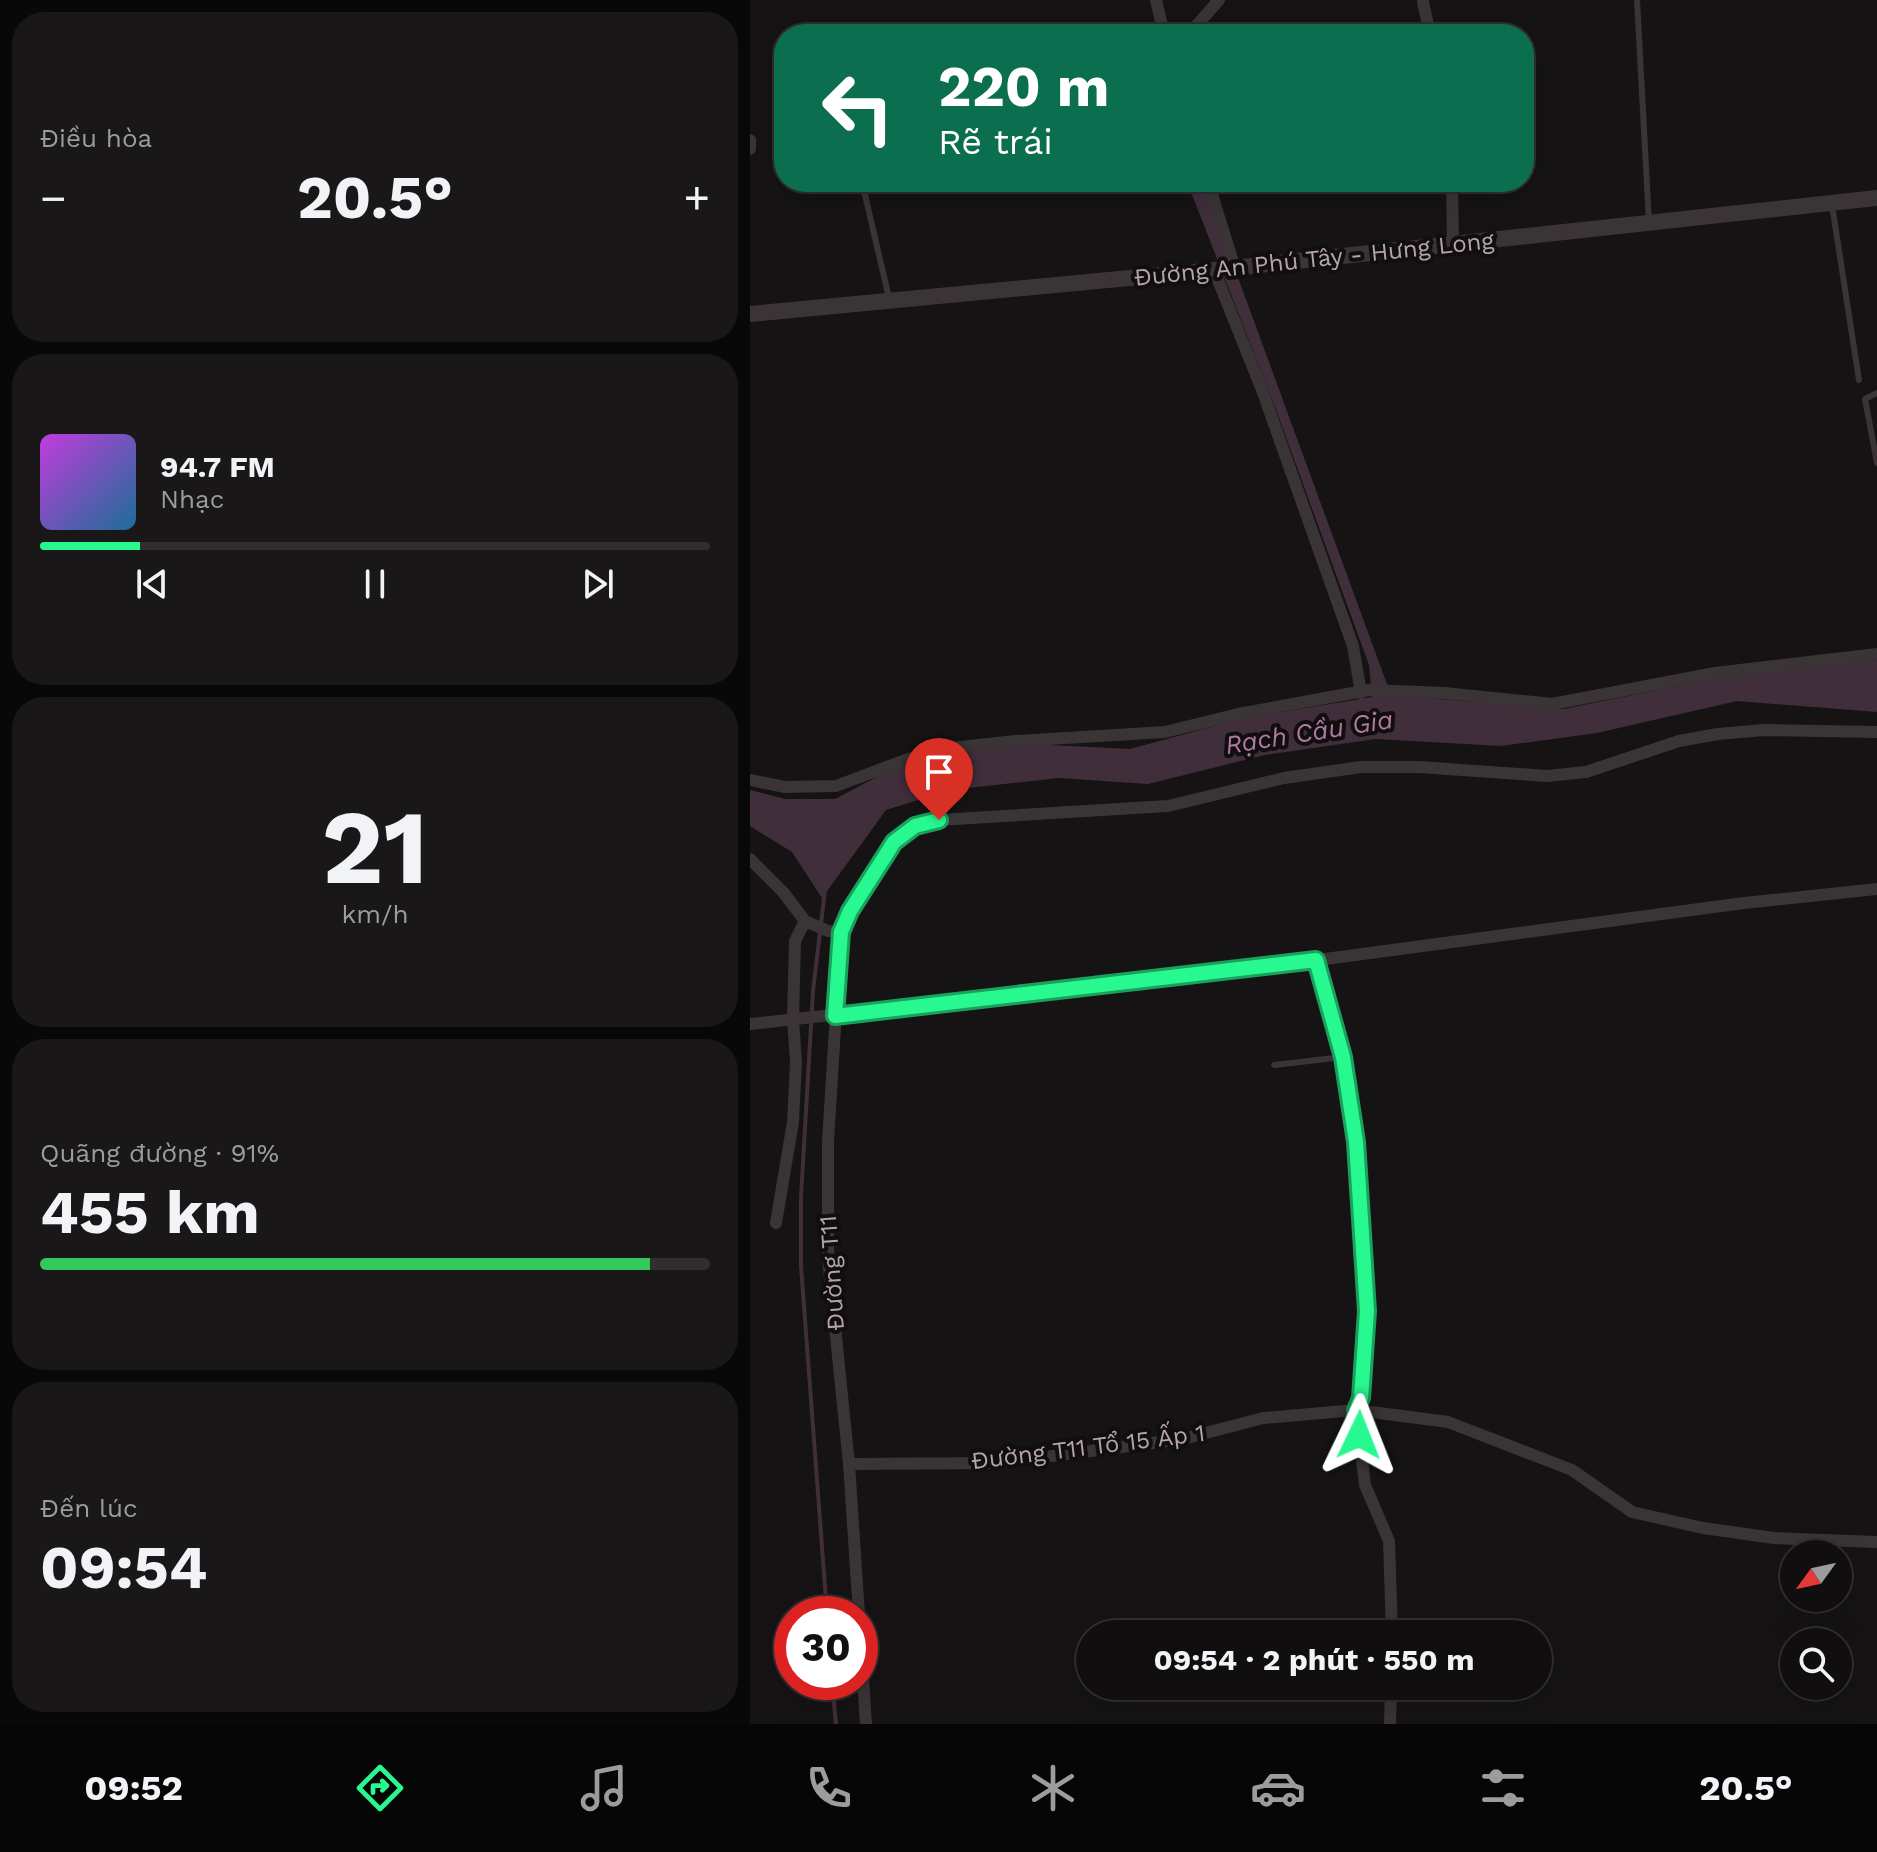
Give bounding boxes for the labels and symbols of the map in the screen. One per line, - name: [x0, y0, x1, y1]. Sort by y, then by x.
- street label: Đường An Phú Tây - Hưng Long: [1133, 226, 1496, 292]
- water label: Rạch Cầu Gia: [1223, 704, 1395, 760]
- pin: [905, 738, 973, 820]
- street label: Đường T11: [814, 1215, 850, 1331]
- position arrow: [1317, 1393, 1401, 1477]
- street label: Đường T11 Tổ 15 Ấp 1: [969, 1417, 1206, 1475]
- north arrow: [1780, 1540, 1852, 1612]
- speed limit sign: 30: [774, 1596, 878, 1700]

